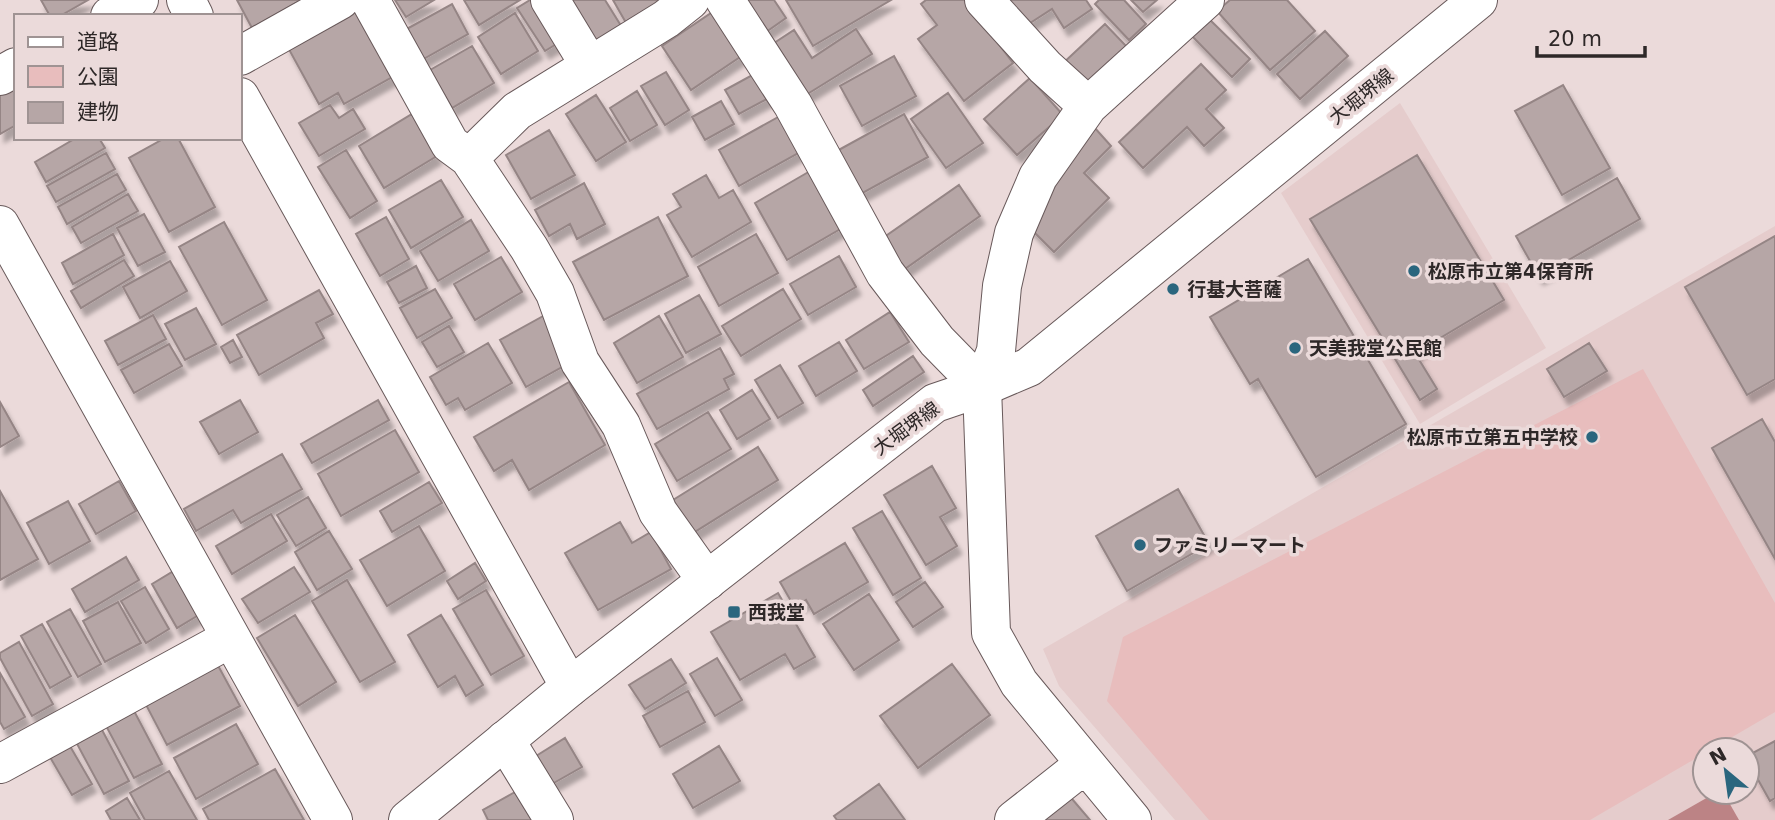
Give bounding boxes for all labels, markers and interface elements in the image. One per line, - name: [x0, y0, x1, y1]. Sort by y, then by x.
- legend: [14, 14, 242, 140]
- scale bar: [1537, 14, 1646, 58]
- text: 20 m: [1548, 27, 1602, 51]
- text: 道路: [77, 30, 119, 54]
- street label: 大堀堺線: [1325, 64, 1397, 128]
- text: 公園: [77, 65, 119, 89]
- text: 建物: [77, 100, 119, 124]
- place label: 松原市立第4保育所: [1428, 260, 1593, 282]
- marker: 松原市立第4保育所: [1406, 263, 1422, 279]
- place label: 行基大菩薩: [1187, 278, 1282, 300]
- marker: 行基大菩薩: [1165, 281, 1181, 297]
- place label: 天美我堂公民館: [1309, 337, 1442, 359]
- marker: 天美我堂公民館: [1287, 340, 1303, 356]
- street label: 大堀堺線: [869, 397, 943, 459]
- place label: 松原市立第五中学校: [1407, 426, 1578, 448]
- marker: 松原市立第五中学校: [1584, 429, 1600, 445]
- place label: ファミリーマート: [1154, 534, 1306, 556]
- marker: ファミリーマート: [1132, 537, 1148, 553]
- place label: 西我堂: [748, 601, 805, 623]
- marker: 西我堂: [726, 604, 742, 620]
- north arrow: [1691, 736, 1761, 806]
- text: N: [1705, 743, 1730, 770]

